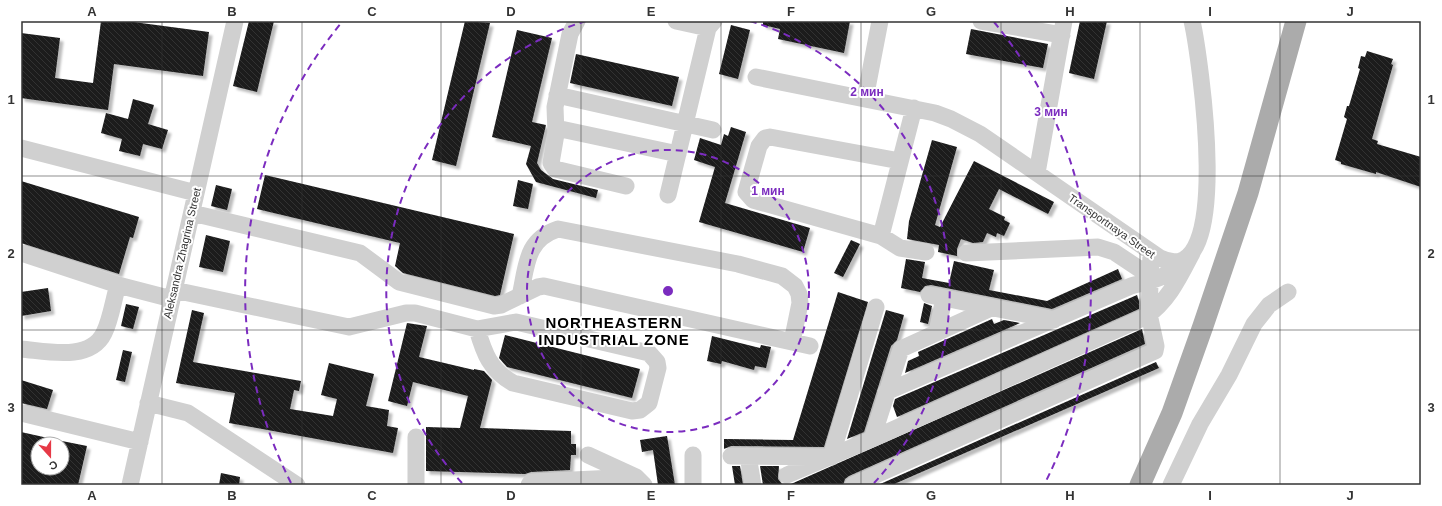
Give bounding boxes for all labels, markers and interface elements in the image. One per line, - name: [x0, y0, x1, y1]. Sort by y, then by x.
- text: A: [87, 4, 97, 19]
- text: B: [227, 4, 237, 19]
- text: C: [367, 4, 377, 19]
- text: D: [506, 4, 516, 19]
- text: E: [647, 4, 656, 19]
- text: F: [787, 4, 795, 19]
- text: G: [926, 4, 936, 19]
- text: H: [1065, 4, 1075, 19]
- text: I: [1208, 4, 1212, 19]
- text: J: [1346, 4, 1354, 19]
- text: 2 мин: [850, 85, 884, 99]
- text: 1: [7, 92, 15, 107]
- text: 1: [1427, 92, 1435, 107]
- text: 3 мин: [1034, 105, 1068, 119]
- text: 1 мин: [751, 184, 785, 198]
- street label: Aleksandra Zhagrina Street: [161, 186, 203, 320]
- street label: Transportnaya Street: [1066, 192, 1158, 260]
- text: 2: [7, 246, 15, 261]
- text: 2: [1427, 246, 1435, 261]
- centre of rings: [661, 284, 675, 298]
- district label: NORTHEASTERN INDUSTRIAL ZONE: [538, 314, 690, 348]
- text: 3: [7, 400, 15, 415]
- text: 3: [1427, 400, 1435, 415]
- north arrow: [30, 436, 70, 476]
- text: С: [48, 458, 59, 472]
- text: A: [87, 488, 97, 503]
- text: B: [227, 488, 237, 503]
- text: C: [367, 488, 377, 503]
- text: D: [506, 488, 516, 503]
- text: E: [647, 488, 656, 503]
- text: F: [787, 488, 795, 503]
- text: G: [926, 488, 936, 503]
- text: H: [1065, 488, 1075, 503]
- text: I: [1208, 488, 1212, 503]
- text: J: [1346, 488, 1354, 503]

